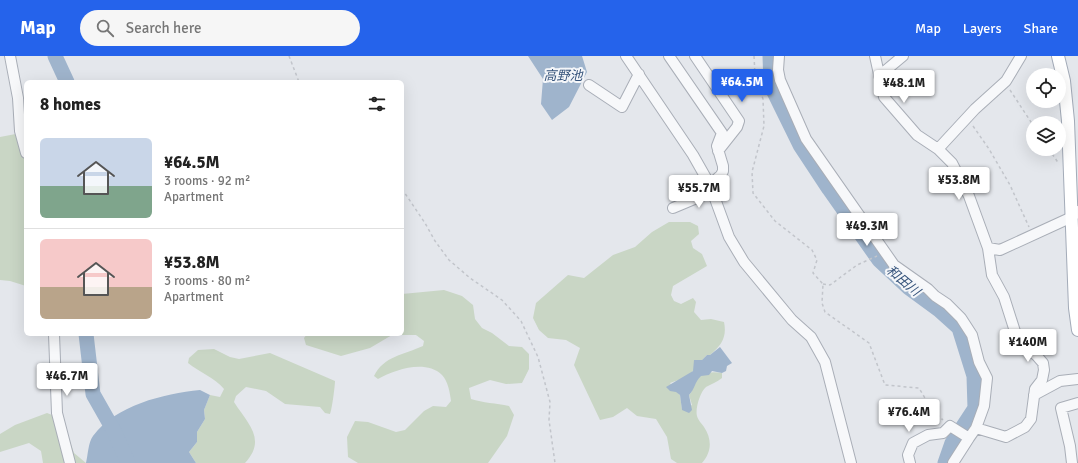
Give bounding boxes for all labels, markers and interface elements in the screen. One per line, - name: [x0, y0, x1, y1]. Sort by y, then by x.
- search box: [80, 10, 360, 46]
- text: Map: [20, 16, 56, 40]
- icon: search: [94, 17, 116, 39]
- text: Search here: [126, 19, 201, 37]
- text: Map: [915, 20, 941, 37]
- text: Layers: [963, 20, 1002, 37]
- text: Share: [1024, 20, 1058, 37]
- water label: 高野池: [543, 68, 584, 84]
- map controls: [1026, 68, 1066, 156]
- button: locate: [1026, 68, 1066, 108]
- pin: ¥64.5M: [709, 69, 775, 103]
- pin: ¥48.1M: [871, 70, 937, 104]
- text: ¥64.5M: [721, 74, 763, 90]
- text: ¥48.1M: [883, 75, 925, 91]
- icon: filters: [366, 93, 388, 115]
- text: 8 homes: [40, 94, 101, 115]
- button: layers: [1026, 116, 1066, 156]
- text: ¥64.5M: [164, 152, 220, 173]
- icon: home: [72, 154, 120, 202]
- pin: ¥53.8M: [926, 167, 992, 201]
- text: ¥53.8M: [938, 172, 980, 188]
- text: 3 rooms · 92 m²: [164, 173, 250, 189]
- pin: ¥55.7M: [666, 175, 732, 209]
- text: ¥55.7M: [678, 180, 720, 196]
- text: Apartment: [164, 189, 224, 205]
- pin: ¥49.3M: [834, 213, 900, 247]
- text: ¥49.3M: [846, 218, 888, 234]
- text: ¥53.8M: [164, 252, 220, 273]
- icon: home: [72, 255, 120, 303]
- water label: 和田川: [883, 262, 925, 301]
- text: 3 rooms · 80 m²: [164, 273, 250, 289]
- text: Apartment: [164, 289, 224, 305]
- pin: ¥140M: [1000, 329, 1056, 363]
- text: ¥140M: [1009, 334, 1047, 350]
- pin: ¥46.7M: [34, 363, 100, 397]
- text: ¥46.7M: [46, 368, 88, 384]
- pin: ¥76.4M: [876, 399, 942, 433]
- text: ¥76.4M: [888, 404, 930, 420]

